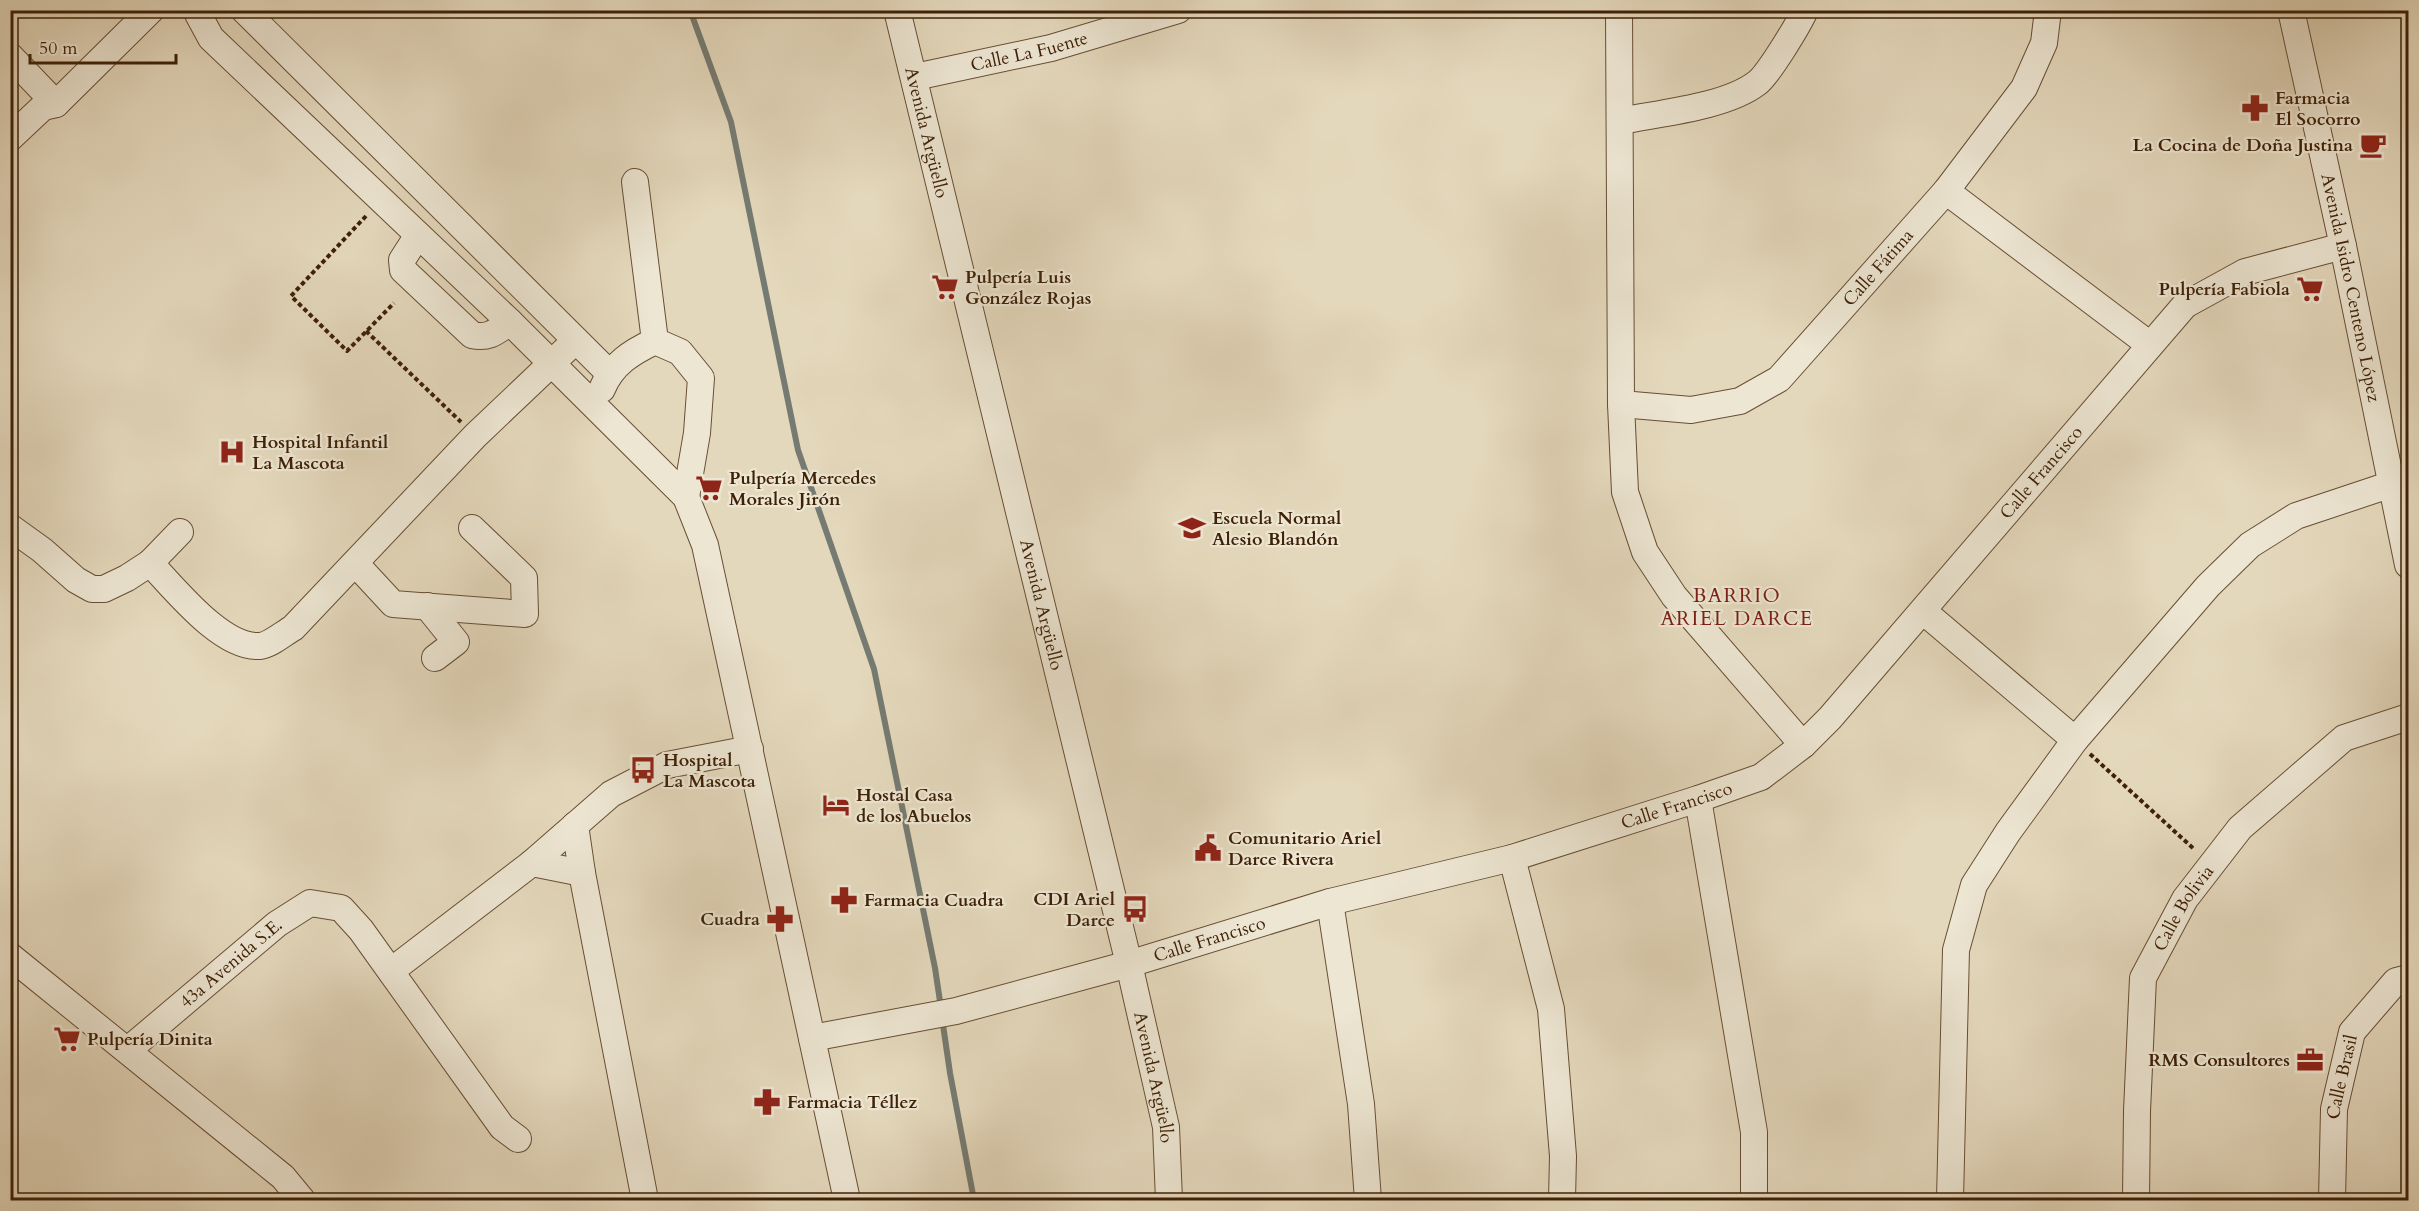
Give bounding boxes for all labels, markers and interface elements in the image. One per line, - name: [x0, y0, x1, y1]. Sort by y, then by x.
- street label: Calle La Fuente: [968, 26, 1091, 78]
- scale bar: [30, 27, 176, 65]
- text: 50 m: [39, 36, 78, 61]
- street label: Avenida Argüello: [898, 64, 954, 201]
- place label: Farmacia El Socorro: [2275, 86, 2361, 132]
- pharmacy icon: Farmacia El Socorro: [2240, 93, 2270, 123]
- cafe icon: La Cocina de Doña Justina: [2358, 130, 2388, 160]
- place label: La Cocina de Doña Justina: [2133, 133, 2353, 158]
- street label: Avenida Isidro Centeno López: [2314, 171, 2386, 404]
- street label: Calle Fátima: [1837, 224, 1920, 312]
- place label: Pulpería Luis González Rojas: [965, 265, 1092, 311]
- supermarket icon: Pulpería Luis González Rojas: [930, 272, 960, 302]
- supermarket icon: Pulpería Fabiola: [2295, 274, 2325, 304]
- place label: Pulpería Fabiola: [2158, 277, 2290, 302]
- street label: Calle Francisco: [1994, 420, 2089, 525]
- place label: Hospital Infantil La Mascota: [252, 430, 388, 476]
- hospital icon: Hospital Infantil La Mascota: [217, 437, 247, 467]
- place label: Pulpería Mercedes Morales Jirón: [729, 466, 876, 512]
- supermarket icon: Pulpería Mercedes Morales Jirón: [694, 473, 724, 503]
- place label: Escuela Normal Alesio Blandón: [1212, 506, 1341, 552]
- school or university icon: Escuela Normal Alesio Blandón: [1177, 513, 1207, 543]
- street label: Avenida Argüello: [1013, 537, 1069, 673]
- district label: BARRIO ARIEL DARCE: [1660, 582, 1814, 632]
- place label: Hospital La Mascota: [663, 748, 756, 794]
- bus stop icon: Hospital La Mascota: [628, 755, 658, 785]
- street label: Calle Francisco: [1618, 776, 1736, 836]
- place label: Hostal Casa de los Abuelos: [856, 783, 971, 829]
- hotel icon: Hostal Casa de los Abuelos: [821, 790, 851, 820]
- place label: Comunitario Ariel Darce Rivera: [1228, 826, 1381, 872]
- public building icon: Comunitario Ariel Darce Rivera: [1193, 833, 1223, 863]
- street label: Calle Bolivia: [2148, 860, 2220, 956]
- pharmacy icon: Farmacia Cuadra: [829, 885, 859, 915]
- place label: CDI Ariel Darce: [1033, 887, 1115, 933]
- place label: Farmacia Cuadra: [864, 888, 1004, 913]
- bus stop icon: CDI Ariel Darce: [1120, 894, 1150, 924]
- pharmacy icon: Cuadra: [765, 904, 795, 934]
- place label: Cuadra: [700, 907, 760, 932]
- street label: Calle Francisco: [1151, 911, 1269, 969]
- street label: 43a Avenida S.E.: [174, 912, 287, 1014]
- street label: Avenida Argüello: [1127, 1009, 1179, 1144]
- supermarket icon: Pulpería Dinita: [52, 1024, 82, 1054]
- place label: Pulpería Dinita: [87, 1027, 213, 1052]
- street label: Calle Brasil: [2322, 1032, 2364, 1119]
- office icon: RMS Consultores: [2295, 1045, 2325, 1075]
- place label: RMS Consultores: [2148, 1048, 2290, 1073]
- pharmacy icon: Farmacia Téllez: [752, 1087, 782, 1117]
- place label: Farmacia Téllez: [787, 1090, 917, 1115]

